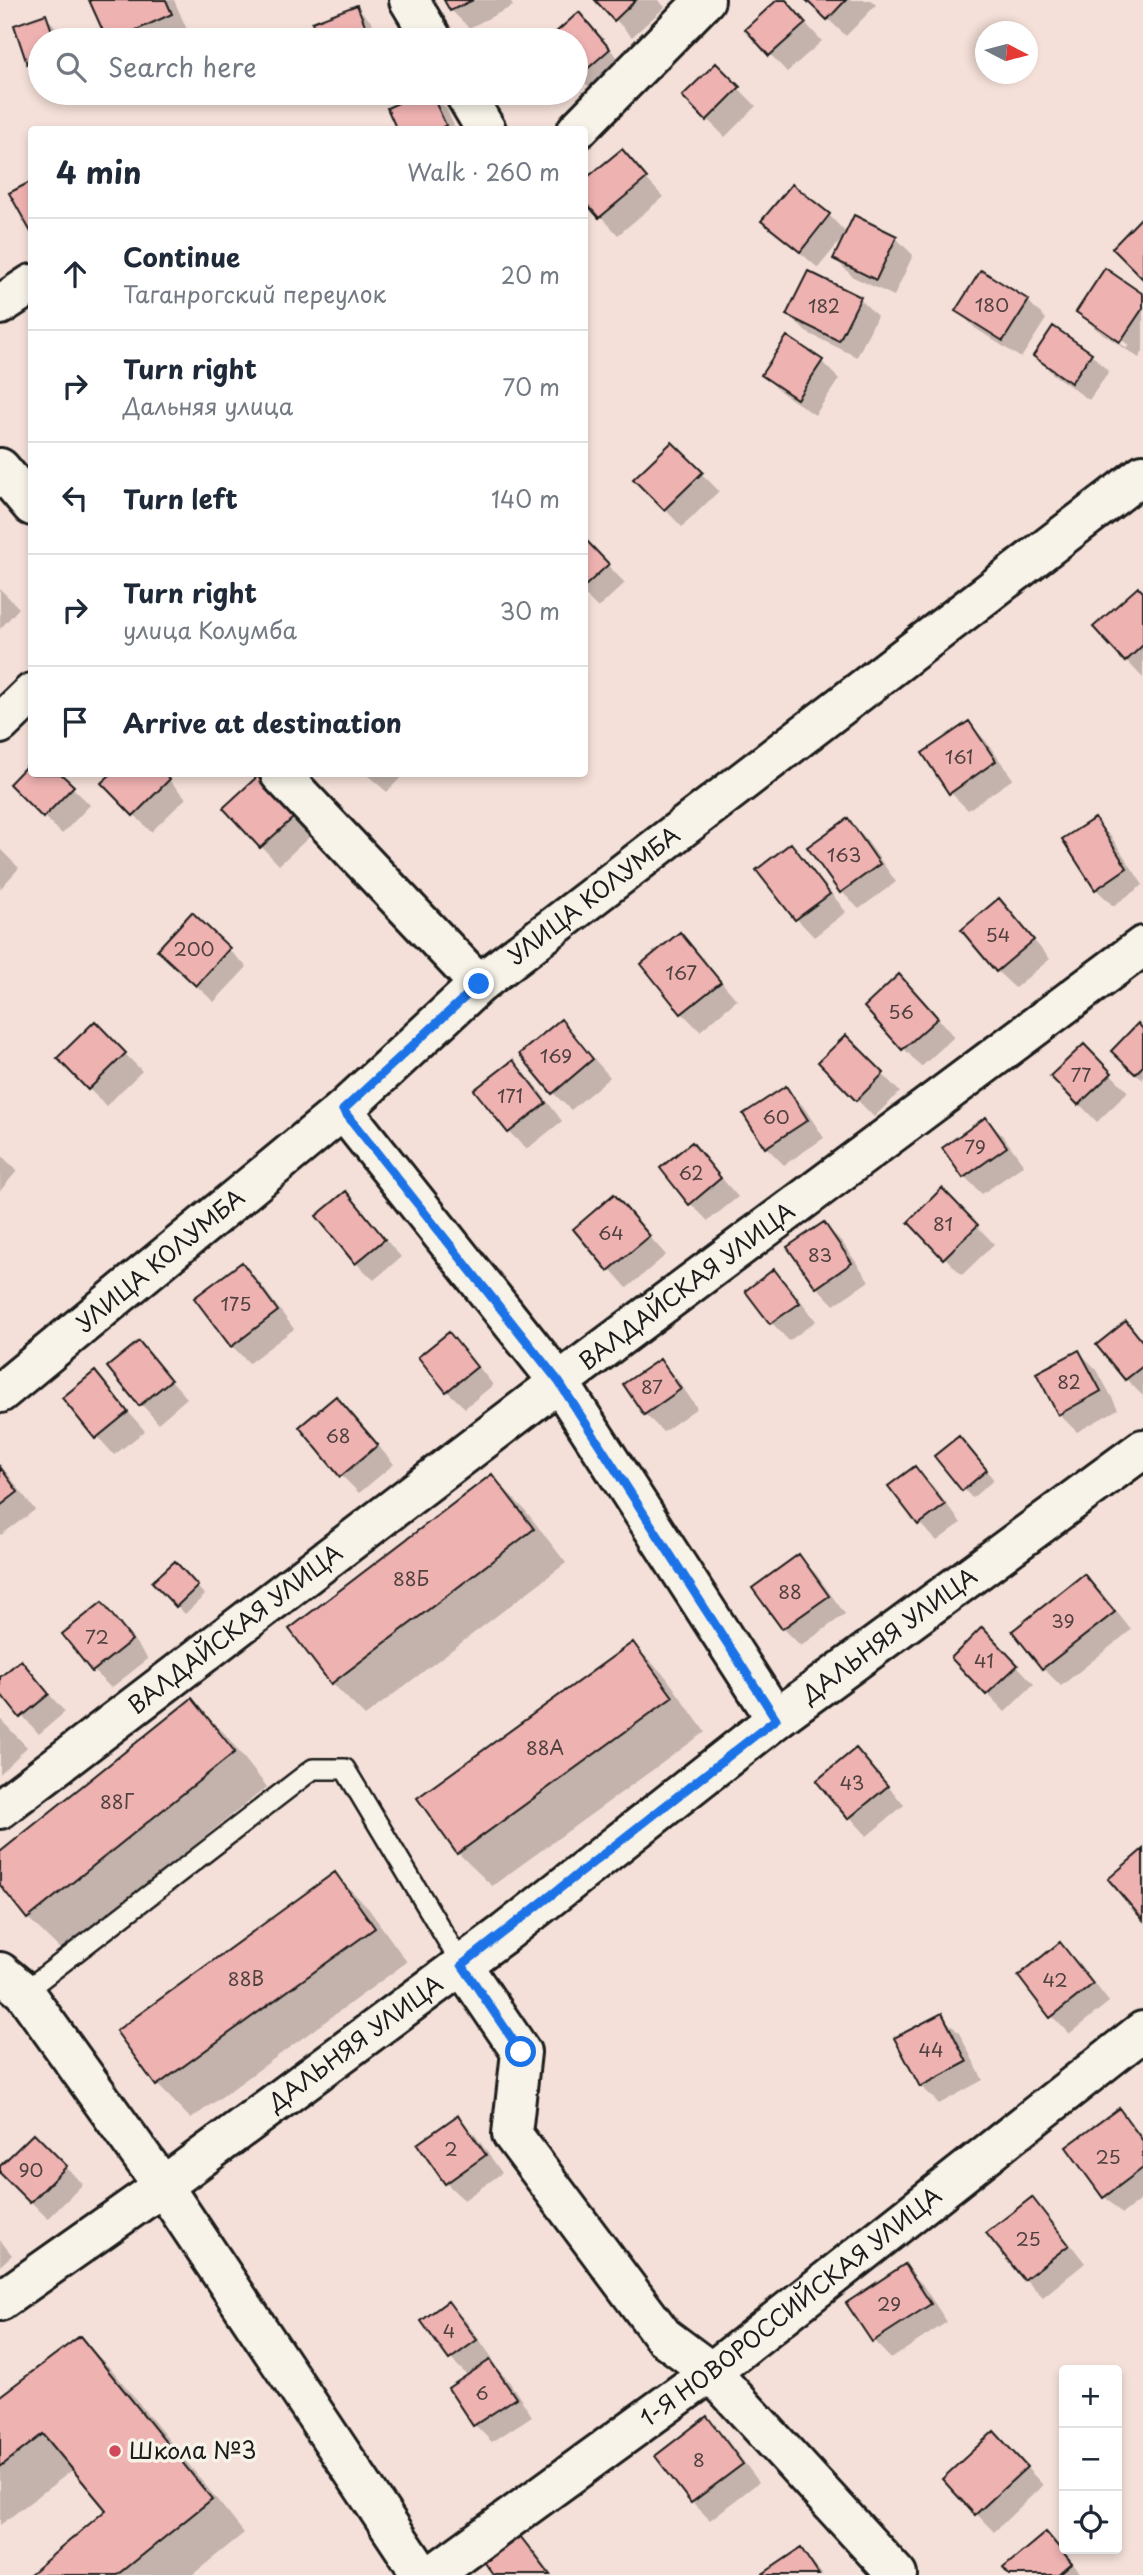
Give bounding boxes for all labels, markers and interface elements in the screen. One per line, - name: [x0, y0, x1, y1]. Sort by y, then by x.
- north arrow: [975, 21, 1038, 84]
- search box: [28, 28, 588, 105]
- text: Search here: [108, 47, 257, 86]
- icon: search: [52, 48, 90, 86]
- text: 4 min: [56, 149, 142, 194]
- text: Walk · 260 m: [407, 154, 560, 189]
- text: Continue: [123, 237, 240, 276]
- icon: ahead: [56, 255, 94, 293]
- text: 20 m: [501, 257, 560, 292]
- text: Таганрогский переулок: [123, 276, 386, 311]
- house number: 180: [975, 290, 1009, 318]
- house number: 182: [808, 291, 840, 319]
- text: Turn right: [123, 349, 257, 388]
- icon: right: [56, 367, 94, 405]
- text: 70 m: [502, 369, 560, 404]
- text: Дальняя улица: [123, 388, 293, 423]
- icon: left: [56, 479, 94, 517]
- text: Turn left: [123, 479, 238, 518]
- text: 140 m: [491, 481, 560, 516]
- text: Turn right: [123, 573, 257, 612]
- icon: right: [56, 591, 94, 629]
- text: 30 m: [499, 593, 560, 628]
- text: улица Колумба: [123, 612, 297, 647]
- icon: arrive: [56, 703, 94, 741]
- text: Arrive at destination: [123, 703, 402, 742]
- house number: 161: [945, 742, 973, 770]
- street label: УЛИЦА КОЛУМБА: [499, 817, 687, 972]
- house number: 163: [827, 840, 861, 868]
- house number: 54: [986, 920, 1010, 948]
- house number: 200: [173, 934, 215, 962]
- house number: 167: [665, 958, 697, 986]
- route end: [463, 968, 494, 999]
- house number: 56: [888, 997, 914, 1025]
- house number: 169: [540, 1041, 572, 1069]
- house number: 77: [1071, 1060, 1091, 1088]
- house number: 171: [497, 1081, 523, 1109]
- house number: 60: [762, 1102, 790, 1130]
- house number: 79: [964, 1132, 986, 1160]
- house number: 62: [679, 1158, 703, 1186]
- street label: УЛИЦА КОЛУМБА: [68, 1179, 251, 1340]
- street label: ВАЛДАЙСКАЯ УЛИЦА: [571, 1193, 801, 1378]
- house number: 81: [933, 1209, 953, 1237]
- house number: 64: [598, 1218, 624, 1246]
- house number: 83: [808, 1240, 832, 1268]
- house number: 175: [221, 1289, 251, 1317]
- house number: 82: [1057, 1367, 1081, 1395]
- house number: 87: [641, 1372, 663, 1400]
- house number: 68: [326, 1421, 350, 1449]
- street label: ВАЛДАЙСКАЯ УЛИЦА: [120, 1535, 349, 1722]
- street label: ДАЛЬНЯЯ УЛИЦА: [793, 1558, 984, 1711]
- house number: 88Б: [393, 1564, 429, 1592]
- house number: 88: [778, 1577, 802, 1605]
- house number: 39: [1051, 1606, 1075, 1634]
- house number: 72: [85, 1622, 109, 1650]
- house number: 41: [974, 1646, 994, 1674]
- house number: 88А: [526, 1733, 564, 1761]
- house number: 43: [840, 1768, 864, 1796]
- house number: 88Г: [100, 1787, 135, 1815]
- house number: 88В: [228, 1964, 264, 1992]
- house number: 42: [1042, 1965, 1068, 1993]
- street label: ДАЛЬНЯЯ УЛИЦА: [259, 1966, 450, 2119]
- house number: 44: [918, 2035, 944, 2063]
- route start: [505, 2036, 536, 2067]
- house number: 2: [444, 2134, 458, 2162]
- house number: 25: [1095, 2142, 1121, 2170]
- house number: 90: [18, 2155, 44, 2183]
- street label: 1-Я НОВОРОССИЙСКАЯ УЛИЦА: [632, 2178, 948, 2434]
- house number: 25: [1015, 2224, 1041, 2252]
- house number: 29: [877, 2289, 901, 2317]
- house number: 4: [443, 2316, 455, 2344]
- map controls: [1059, 2365, 1122, 2554]
- button: +: [1059, 2365, 1122, 2428]
- house number: 6: [475, 2378, 489, 2406]
- button: −: [1059, 2428, 1122, 2491]
- place label: Школа №3: [129, 2432, 256, 2467]
- marker: Школа №3: [107, 2443, 123, 2459]
- house number: 8: [693, 2445, 705, 2473]
- button: locate: [1059, 2491, 1122, 2554]

